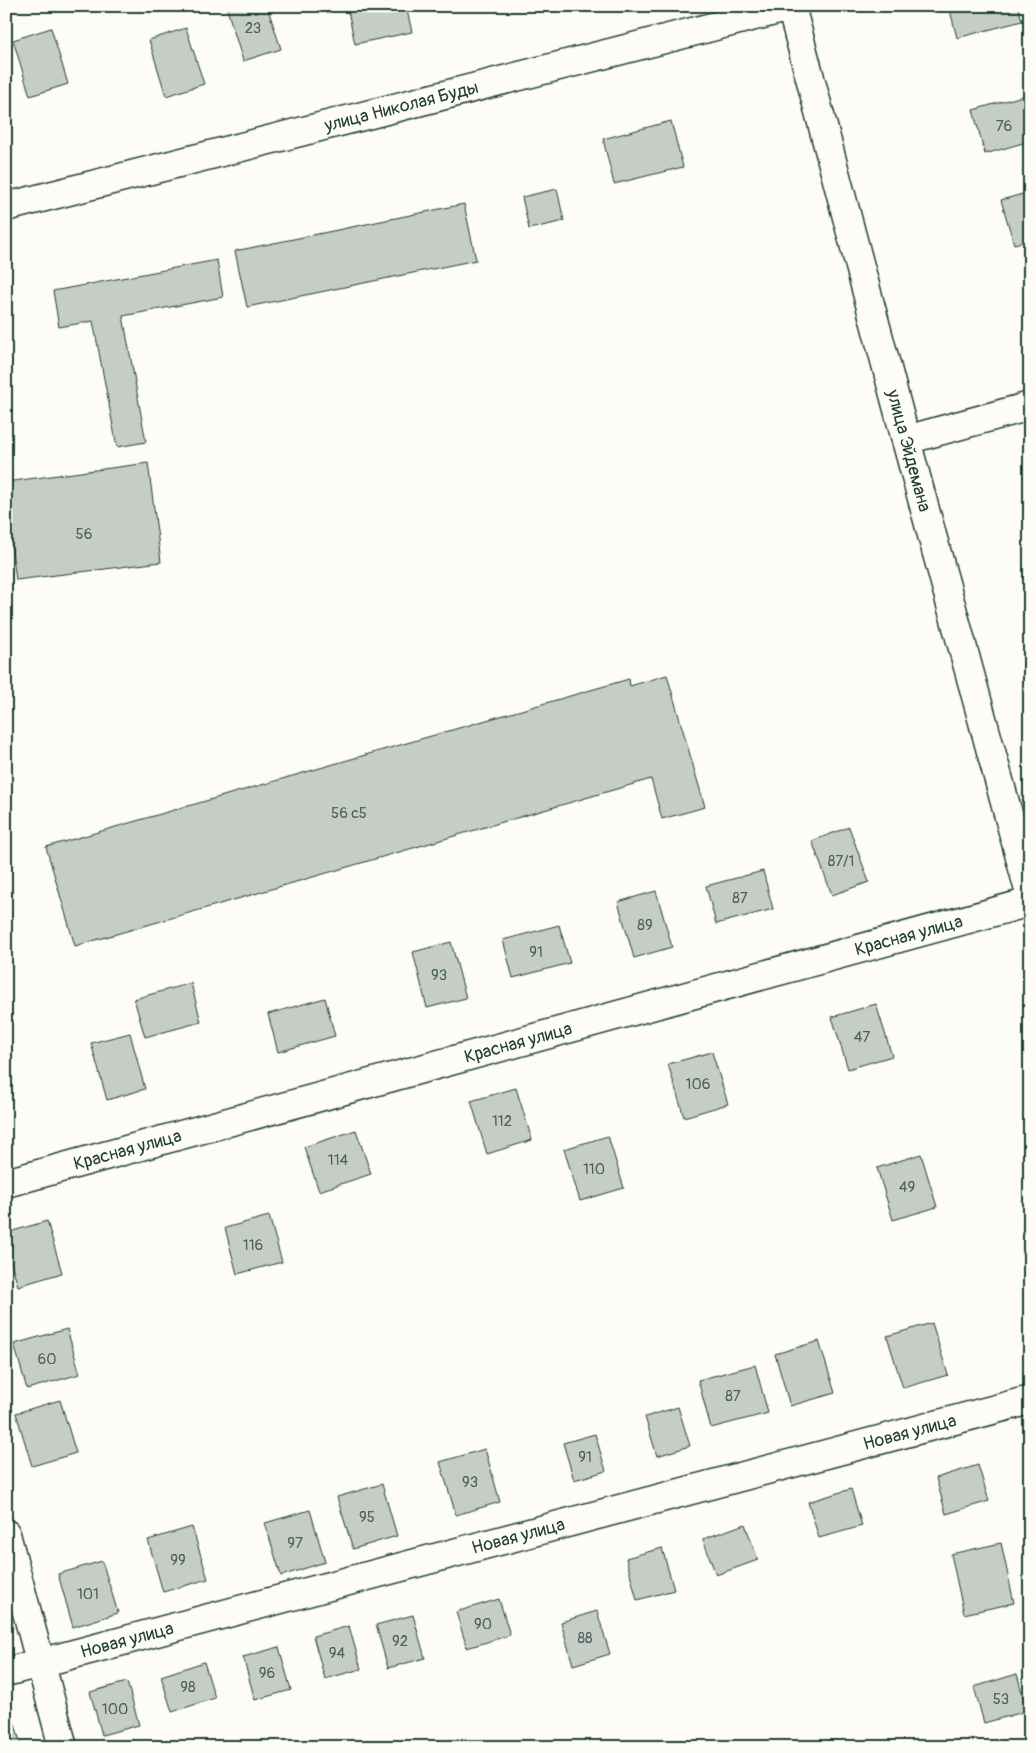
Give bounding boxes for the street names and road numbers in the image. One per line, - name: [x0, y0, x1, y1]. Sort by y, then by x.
- street label: улица Николая Буды: [321, 75, 481, 137]
- street label: улица Эйдемана: [881, 386, 937, 514]
- street label: Красная улица: [852, 910, 965, 961]
- street label: Красная улица: [462, 1017, 575, 1068]
- street label: Красная улица: [71, 1124, 184, 1175]
- street label: Новая улица: [861, 1409, 959, 1455]
- street label: Новая улица: [469, 1513, 567, 1559]
- street label: Новая улица: [78, 1617, 176, 1663]

